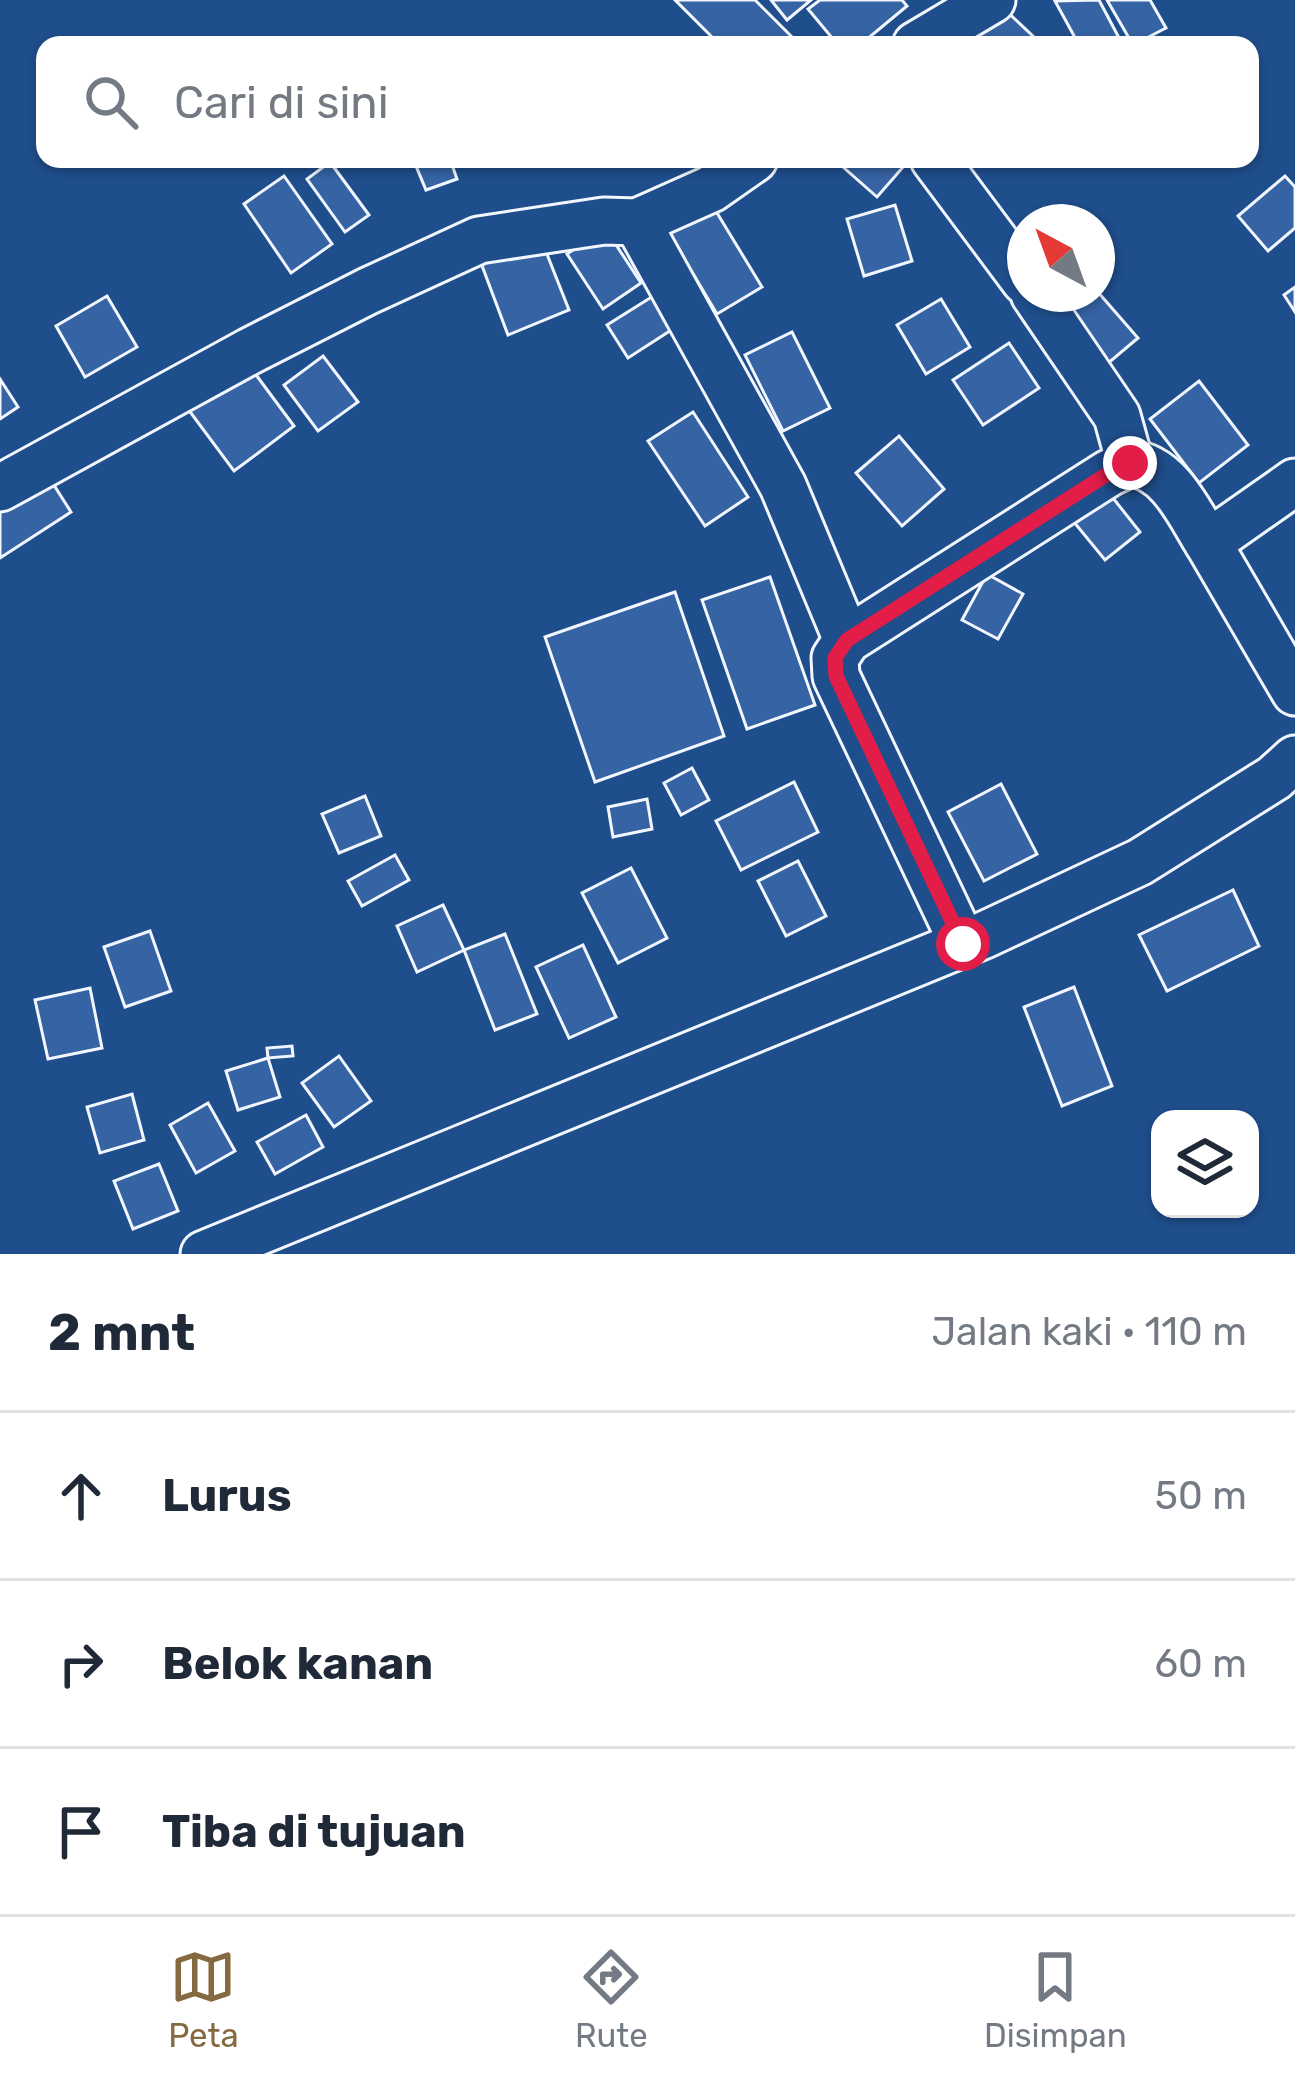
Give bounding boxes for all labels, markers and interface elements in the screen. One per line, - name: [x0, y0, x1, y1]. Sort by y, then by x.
- search box: [36, 36, 1259, 168]
- icon: search: [78, 69, 144, 135]
- text: Cari di sini: [174, 76, 389, 129]
- north arrow: [1007, 204, 1115, 312]
- route end: [1103, 436, 1157, 490]
- route start: [936, 917, 990, 971]
- map controls: [1151, 1110, 1259, 1218]
- button: layers: [1151, 1110, 1259, 1218]
- text: 2 mnt: [48, 1302, 195, 1363]
- text: Jalan kaki · 110 m: [932, 1309, 1247, 1355]
- icon: ahead: [48, 1463, 114, 1529]
- text: Lurus: [162, 1469, 292, 1522]
- text: 50 m: [1155, 1473, 1247, 1519]
- icon: right: [48, 1631, 114, 1697]
- text: Belok kanan: [162, 1637, 433, 1690]
- text: 60 m: [1154, 1641, 1247, 1687]
- icon: arrive: [48, 1799, 114, 1865]
- text: Tiba di tujuan: [162, 1805, 466, 1858]
- tab: Peta: [168, 1944, 239, 2055]
- tab: Rute: [575, 1944, 648, 2055]
- tab: Disimpan: [984, 1944, 1127, 2055]

